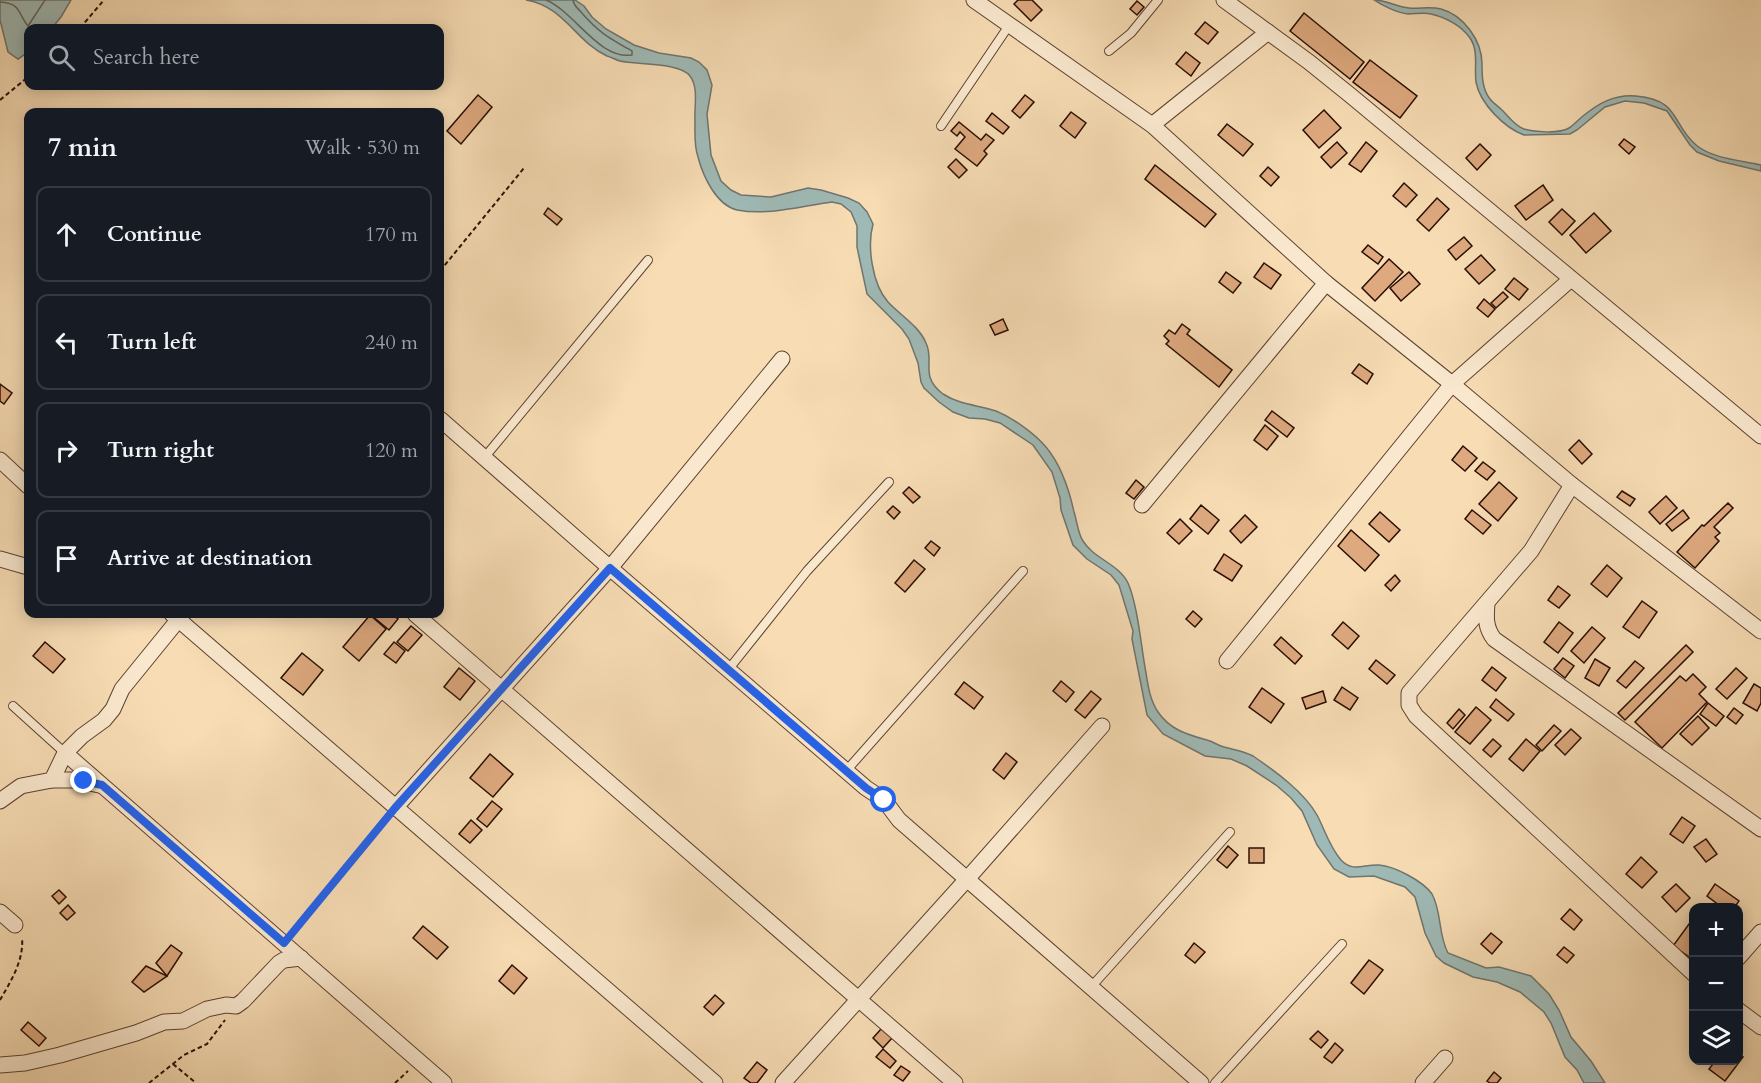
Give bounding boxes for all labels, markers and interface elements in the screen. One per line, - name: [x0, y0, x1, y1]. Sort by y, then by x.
- search box: [24, 24, 444, 90]
- icon: search: [45, 41, 78, 74]
- text: Search here: [93, 42, 200, 72]
- text: 7 min: [48, 130, 117, 165]
- text: Walk · 530 m: [305, 134, 420, 161]
- icon: ahead: [50, 218, 83, 251]
- text: Continue: [107, 219, 202, 249]
- text: 170 m: [365, 221, 418, 248]
- icon: left: [50, 326, 83, 359]
- text: Turn left: [107, 327, 196, 357]
- text: 240 m: [365, 329, 418, 356]
- icon: right: [50, 434, 83, 467]
- text: Turn right: [107, 435, 214, 465]
- text: 120 m: [365, 437, 418, 464]
- icon: arrive: [50, 542, 83, 575]
- text: Arrive at destination: [107, 543, 312, 573]
- route end: [70, 767, 96, 793]
- route start: [870, 786, 896, 812]
- map controls: [1689, 903, 1743, 1065]
- button: +: [1689, 903, 1743, 957]
- button: −: [1689, 957, 1743, 1011]
- button: layers: [1689, 1011, 1743, 1065]

